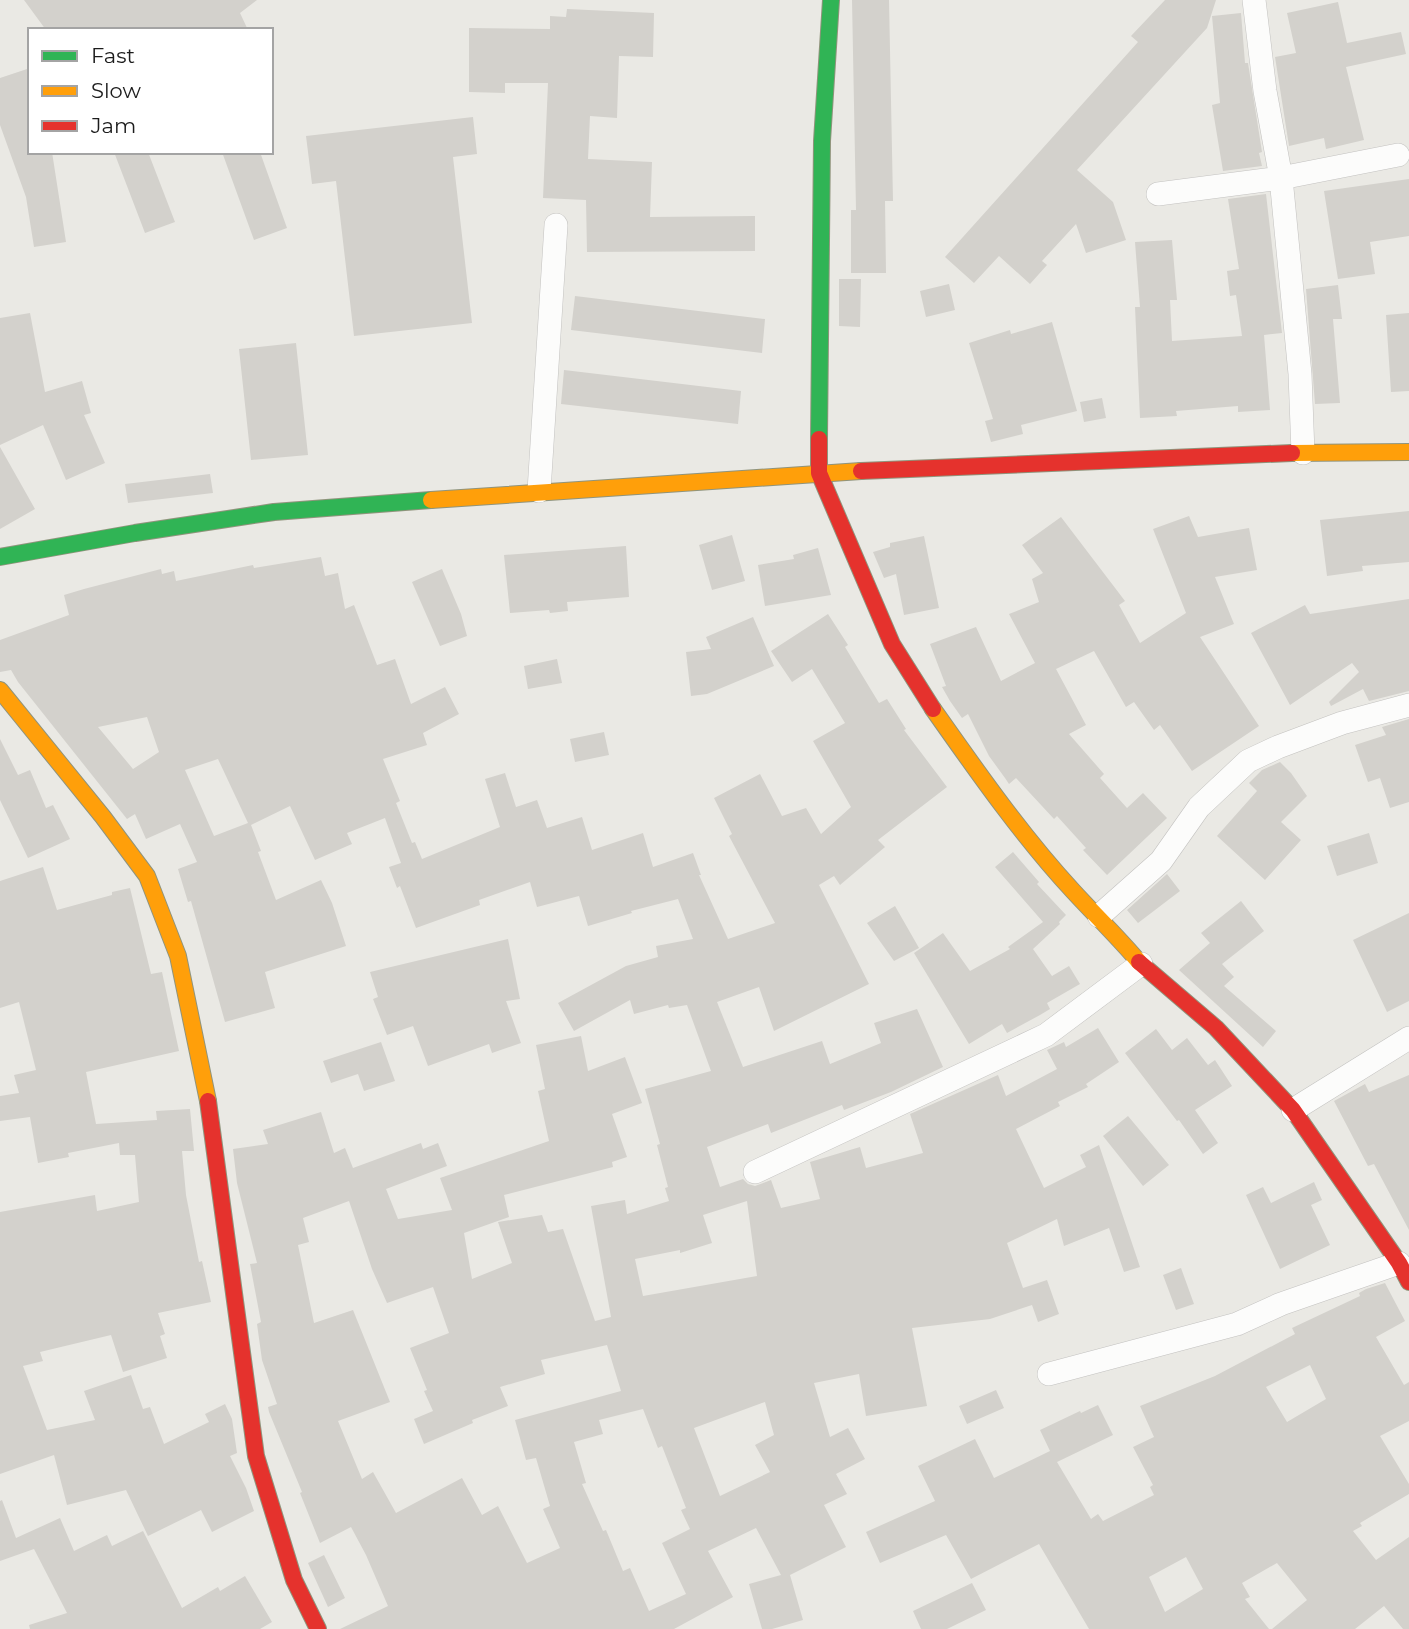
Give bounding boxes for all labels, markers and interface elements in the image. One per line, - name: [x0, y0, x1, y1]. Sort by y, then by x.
- legend: [28, 28, 273, 154]
- text: Fast: [91, 43, 135, 68]
- text: Slow: [91, 78, 141, 103]
- text: Jam: [90, 113, 136, 138]

